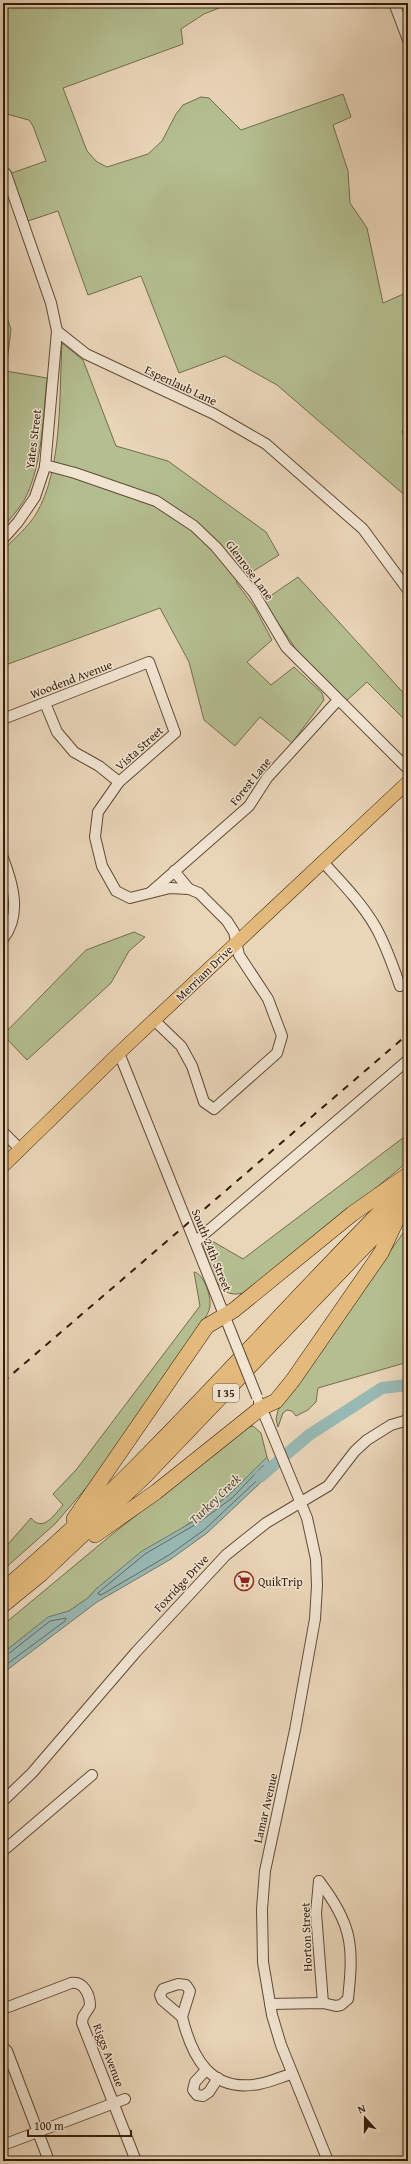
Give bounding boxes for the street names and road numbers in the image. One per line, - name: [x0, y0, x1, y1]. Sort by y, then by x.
- street label: Espenlaub Lane: [142, 361, 220, 409]
- street label: Yates Street: [21, 408, 45, 470]
- street label: Glenrose Lane: [222, 537, 278, 604]
- street label: Woodend Avenue: [27, 655, 115, 702]
- street label: Vista Street: [111, 721, 167, 774]
- street label: Forest Lane: [225, 753, 275, 809]
- street label: Merriam Drive: [172, 941, 237, 1005]
- street label: South 24th Street: [188, 1206, 237, 1295]
- road number: I 35: [213, 1384, 239, 1402]
- street label: Foxridge Drive: [150, 1550, 212, 1616]
- street label: Lamar Avenue: [249, 1771, 281, 1845]
- street label: Horton Street: [296, 1901, 316, 1972]
- street label: Riggs Avenue: [89, 2021, 129, 2089]

